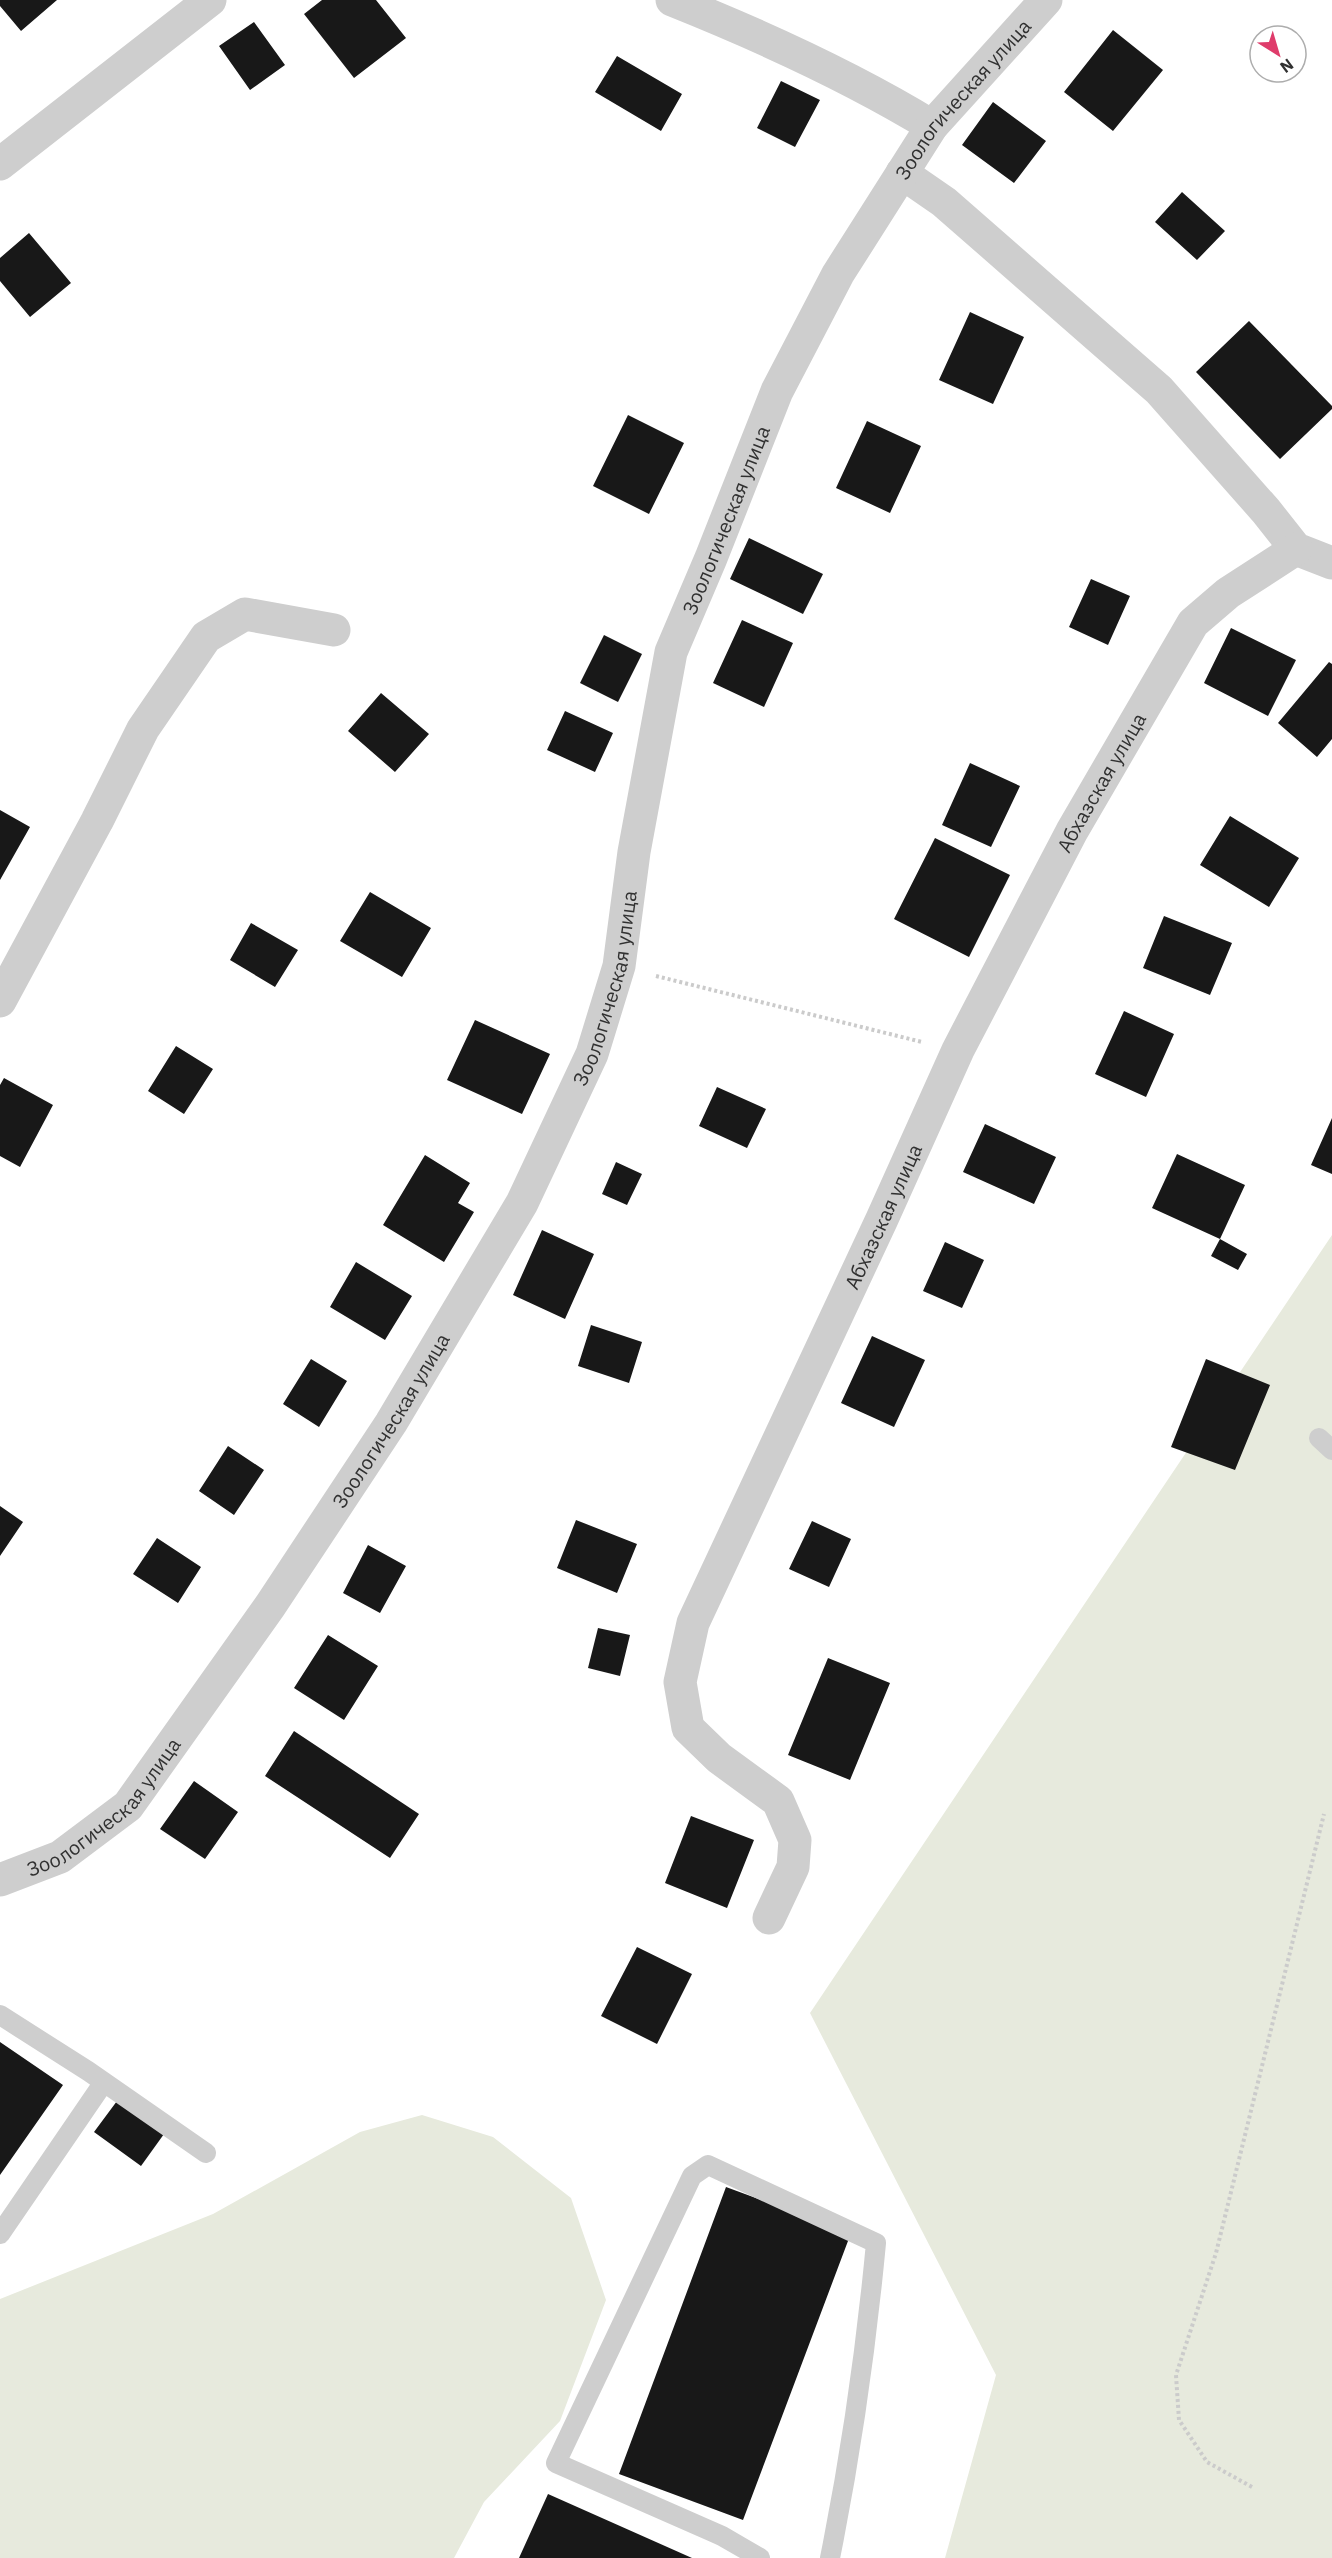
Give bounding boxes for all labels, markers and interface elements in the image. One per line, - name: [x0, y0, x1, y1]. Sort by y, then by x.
- street label: Зоологическая улица: [888, 12, 1037, 184]
- north arrow: [1248, 24, 1308, 84]
- text: N: [1276, 55, 1298, 77]
- street label: Зоологическая улица: [675, 421, 776, 618]
- street label: Абхазская улица: [1050, 707, 1152, 857]
- street label: Зоологическая улица: [566, 889, 642, 1090]
- street label: Абхазская улица: [838, 1139, 928, 1293]
- street label: Зоологическая улица: [325, 1328, 455, 1513]
- street label: Зоологическая улица: [23, 1732, 186, 1882]

